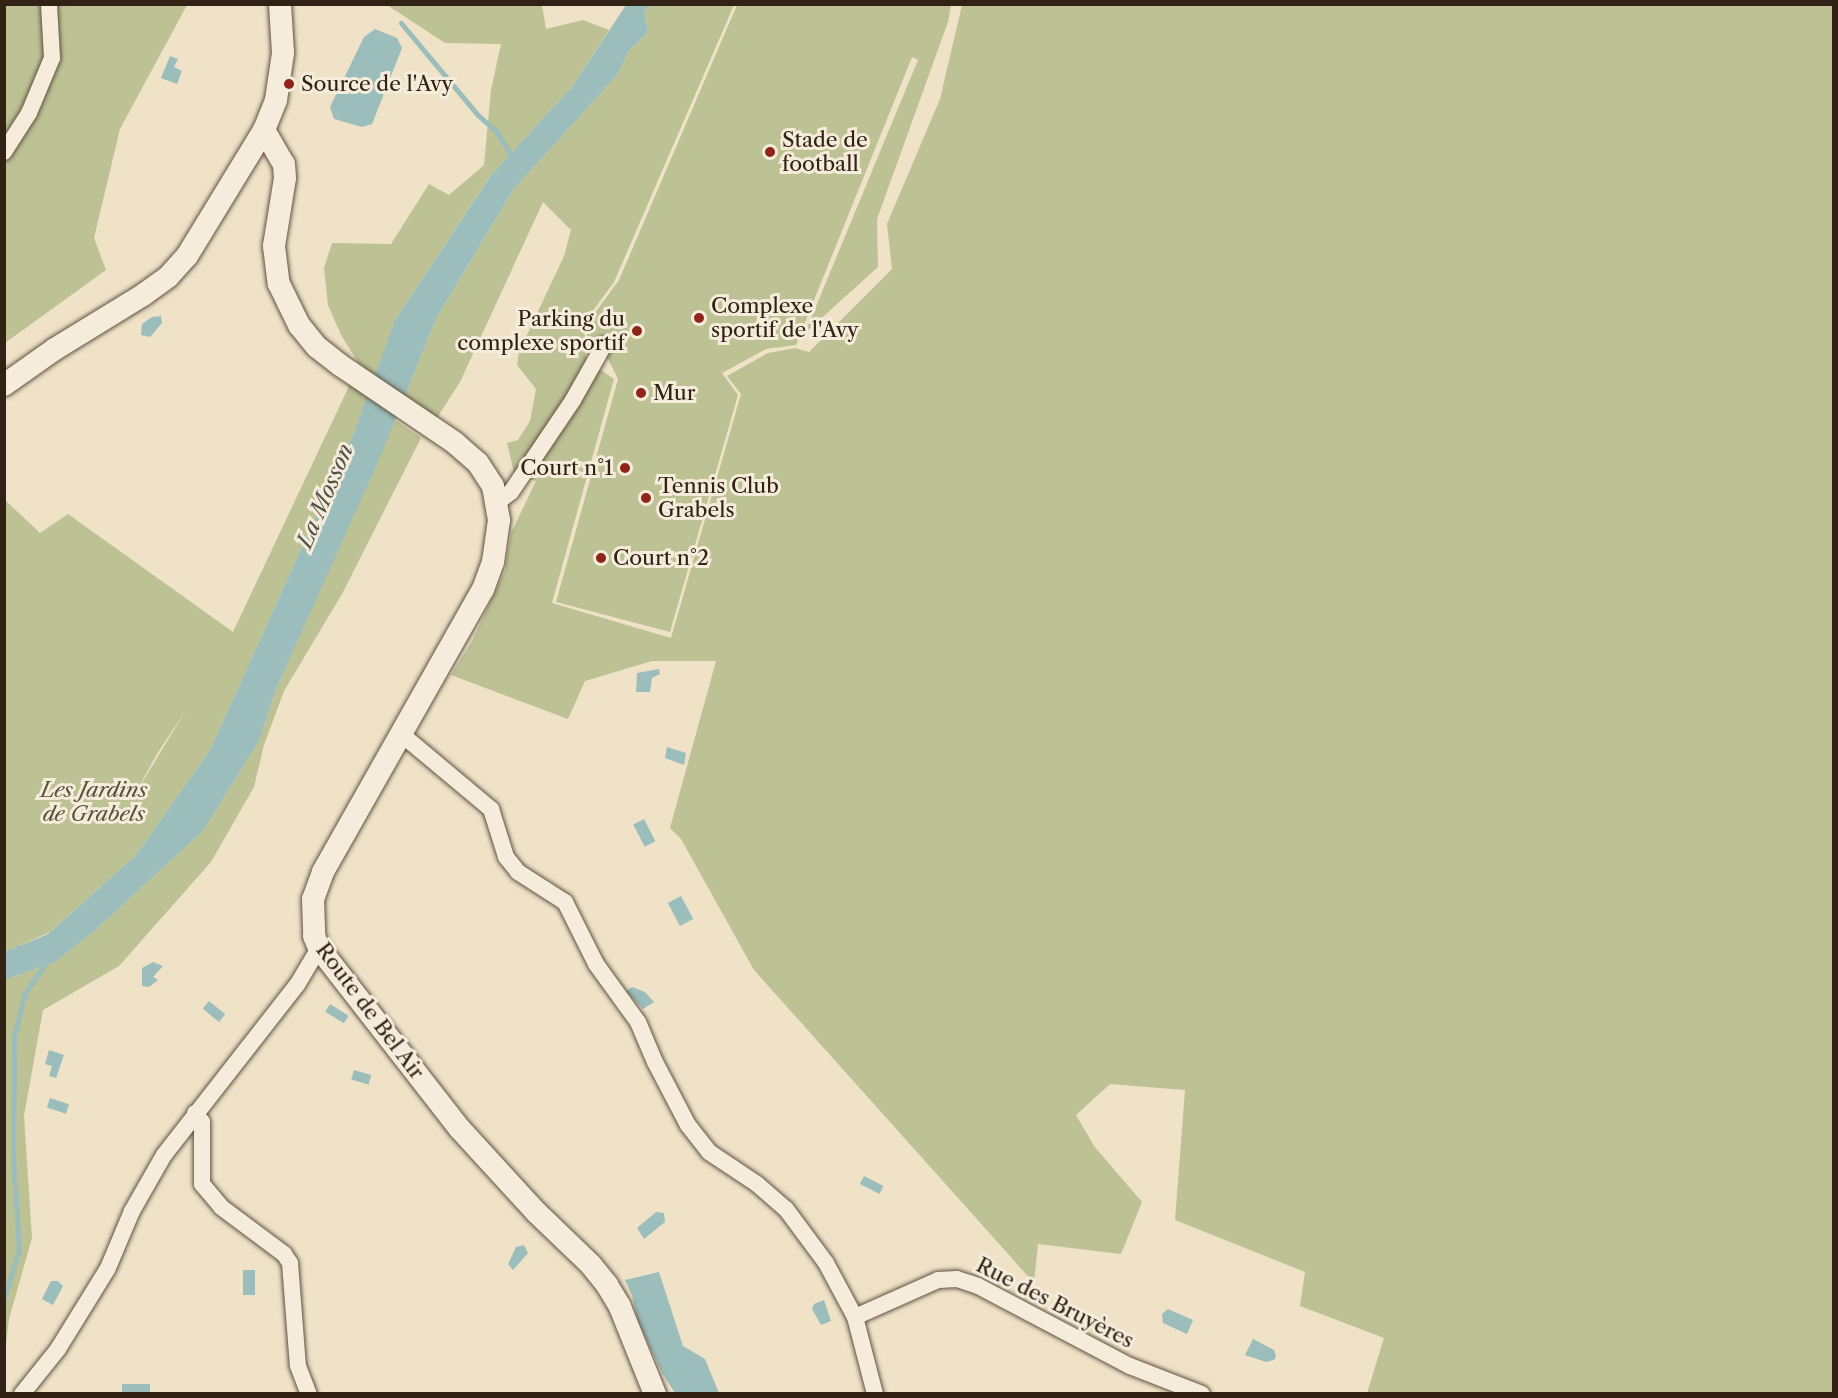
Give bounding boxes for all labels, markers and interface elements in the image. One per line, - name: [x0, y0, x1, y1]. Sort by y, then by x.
- place label: Source de l'Avy: [301, 71, 453, 97]
- marker: Source de l'Avy: [282, 77, 296, 91]
- place label: Stade de football: [782, 127, 868, 177]
- marker: Stade de football: [763, 145, 777, 159]
- place label: Complexe sportif de l'Avy: [711, 293, 859, 343]
- place label: Parking du complexe sportif: [457, 306, 625, 356]
- marker: Complexe sportif de l'Avy: [692, 311, 706, 325]
- marker: Parking du complexe sportif: [630, 324, 644, 338]
- place label: Mur: [653, 380, 696, 406]
- marker: Mur: [634, 386, 648, 400]
- water label: La Mosson: [291, 440, 359, 552]
- place label: Court n°1: [520, 455, 613, 481]
- marker: Court n°1: [618, 461, 632, 475]
- place label: Tennis Club Grabels: [658, 473, 779, 523]
- marker: Tennis Club Grabels: [639, 491, 653, 505]
- place label: Court n°2: [613, 545, 709, 571]
- marker: Court n°2: [594, 551, 608, 565]
- park label: Les Jardins de Grabels: [41, 777, 147, 827]
- street label: Route de Bel Air: [310, 938, 430, 1084]
- street label: Rue des Bruyères: [972, 1252, 1138, 1354]

